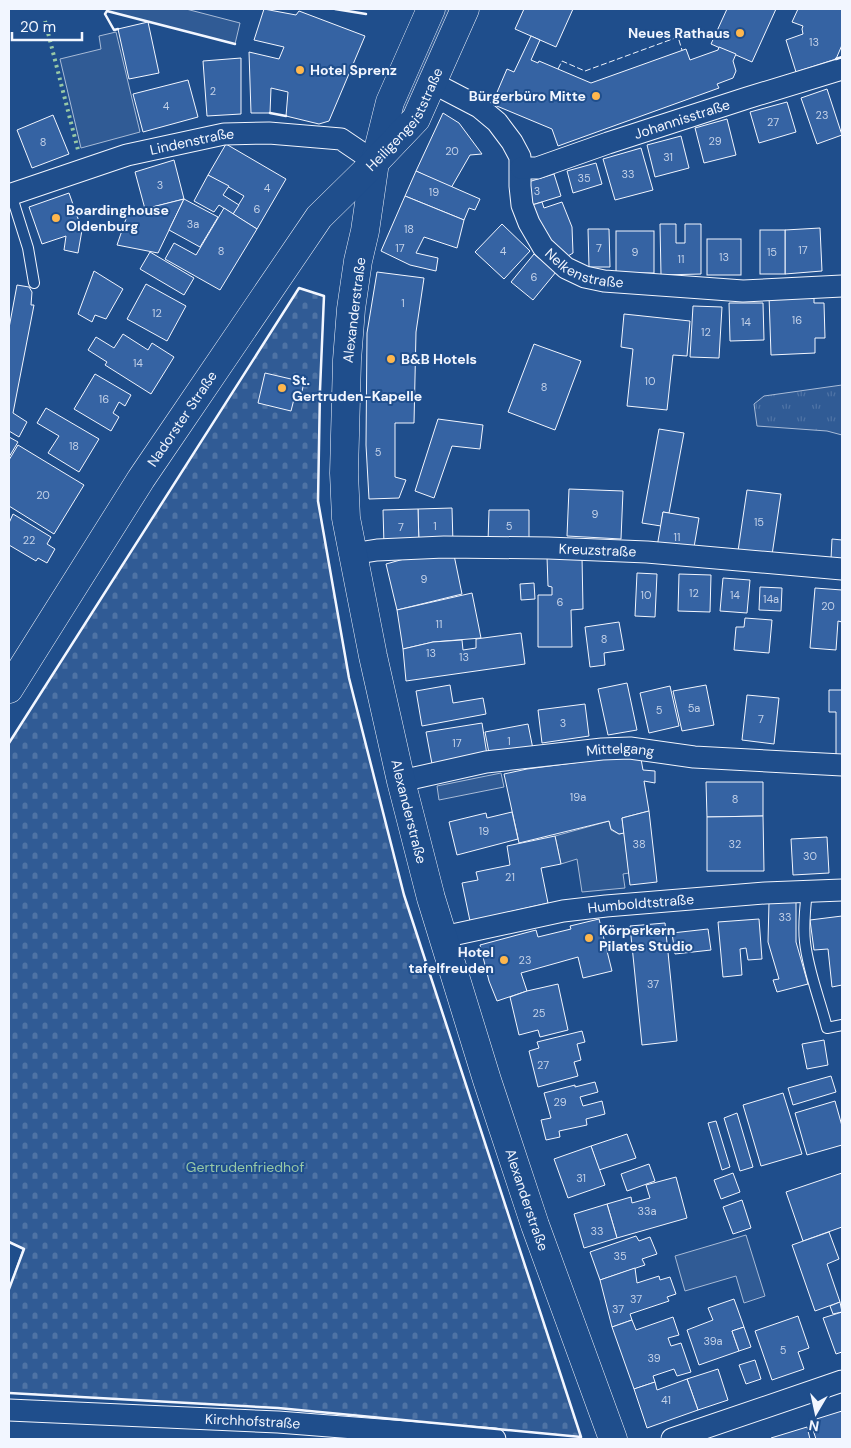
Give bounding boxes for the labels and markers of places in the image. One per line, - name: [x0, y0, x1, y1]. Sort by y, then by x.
- place label: Neues Rathaus: [628, 24, 730, 42]
- marker: Neues Rathaus: [734, 27, 746, 39]
- place label: Hotel Sprenz: [310, 61, 397, 79]
- marker: Hotel Sprenz: [294, 64, 306, 76]
- place label: Bürgerbüro Mitte: [469, 87, 586, 105]
- marker: Bürgerbüro Mitte: [590, 90, 602, 102]
- place label: Boardinghouse Oldenburg: [66, 201, 169, 235]
- marker: Boardinghouse Oldenburg: [50, 212, 62, 224]
- place label: B&B Hotels: [401, 350, 477, 368]
- marker: B&B Hotels: [385, 353, 397, 365]
- place label: St. Gertruden-Kapelle: [292, 371, 422, 405]
- marker: St. Gertruden-Kapelle: [276, 382, 288, 394]
- place label: Körperkern Pilates Studio: [599, 921, 693, 955]
- marker: Körperkern Pilates Studio: [583, 932, 595, 944]
- place label: Hotel tafelfreuden: [409, 943, 494, 977]
- marker: Hotel tafelfreuden: [498, 954, 510, 966]

